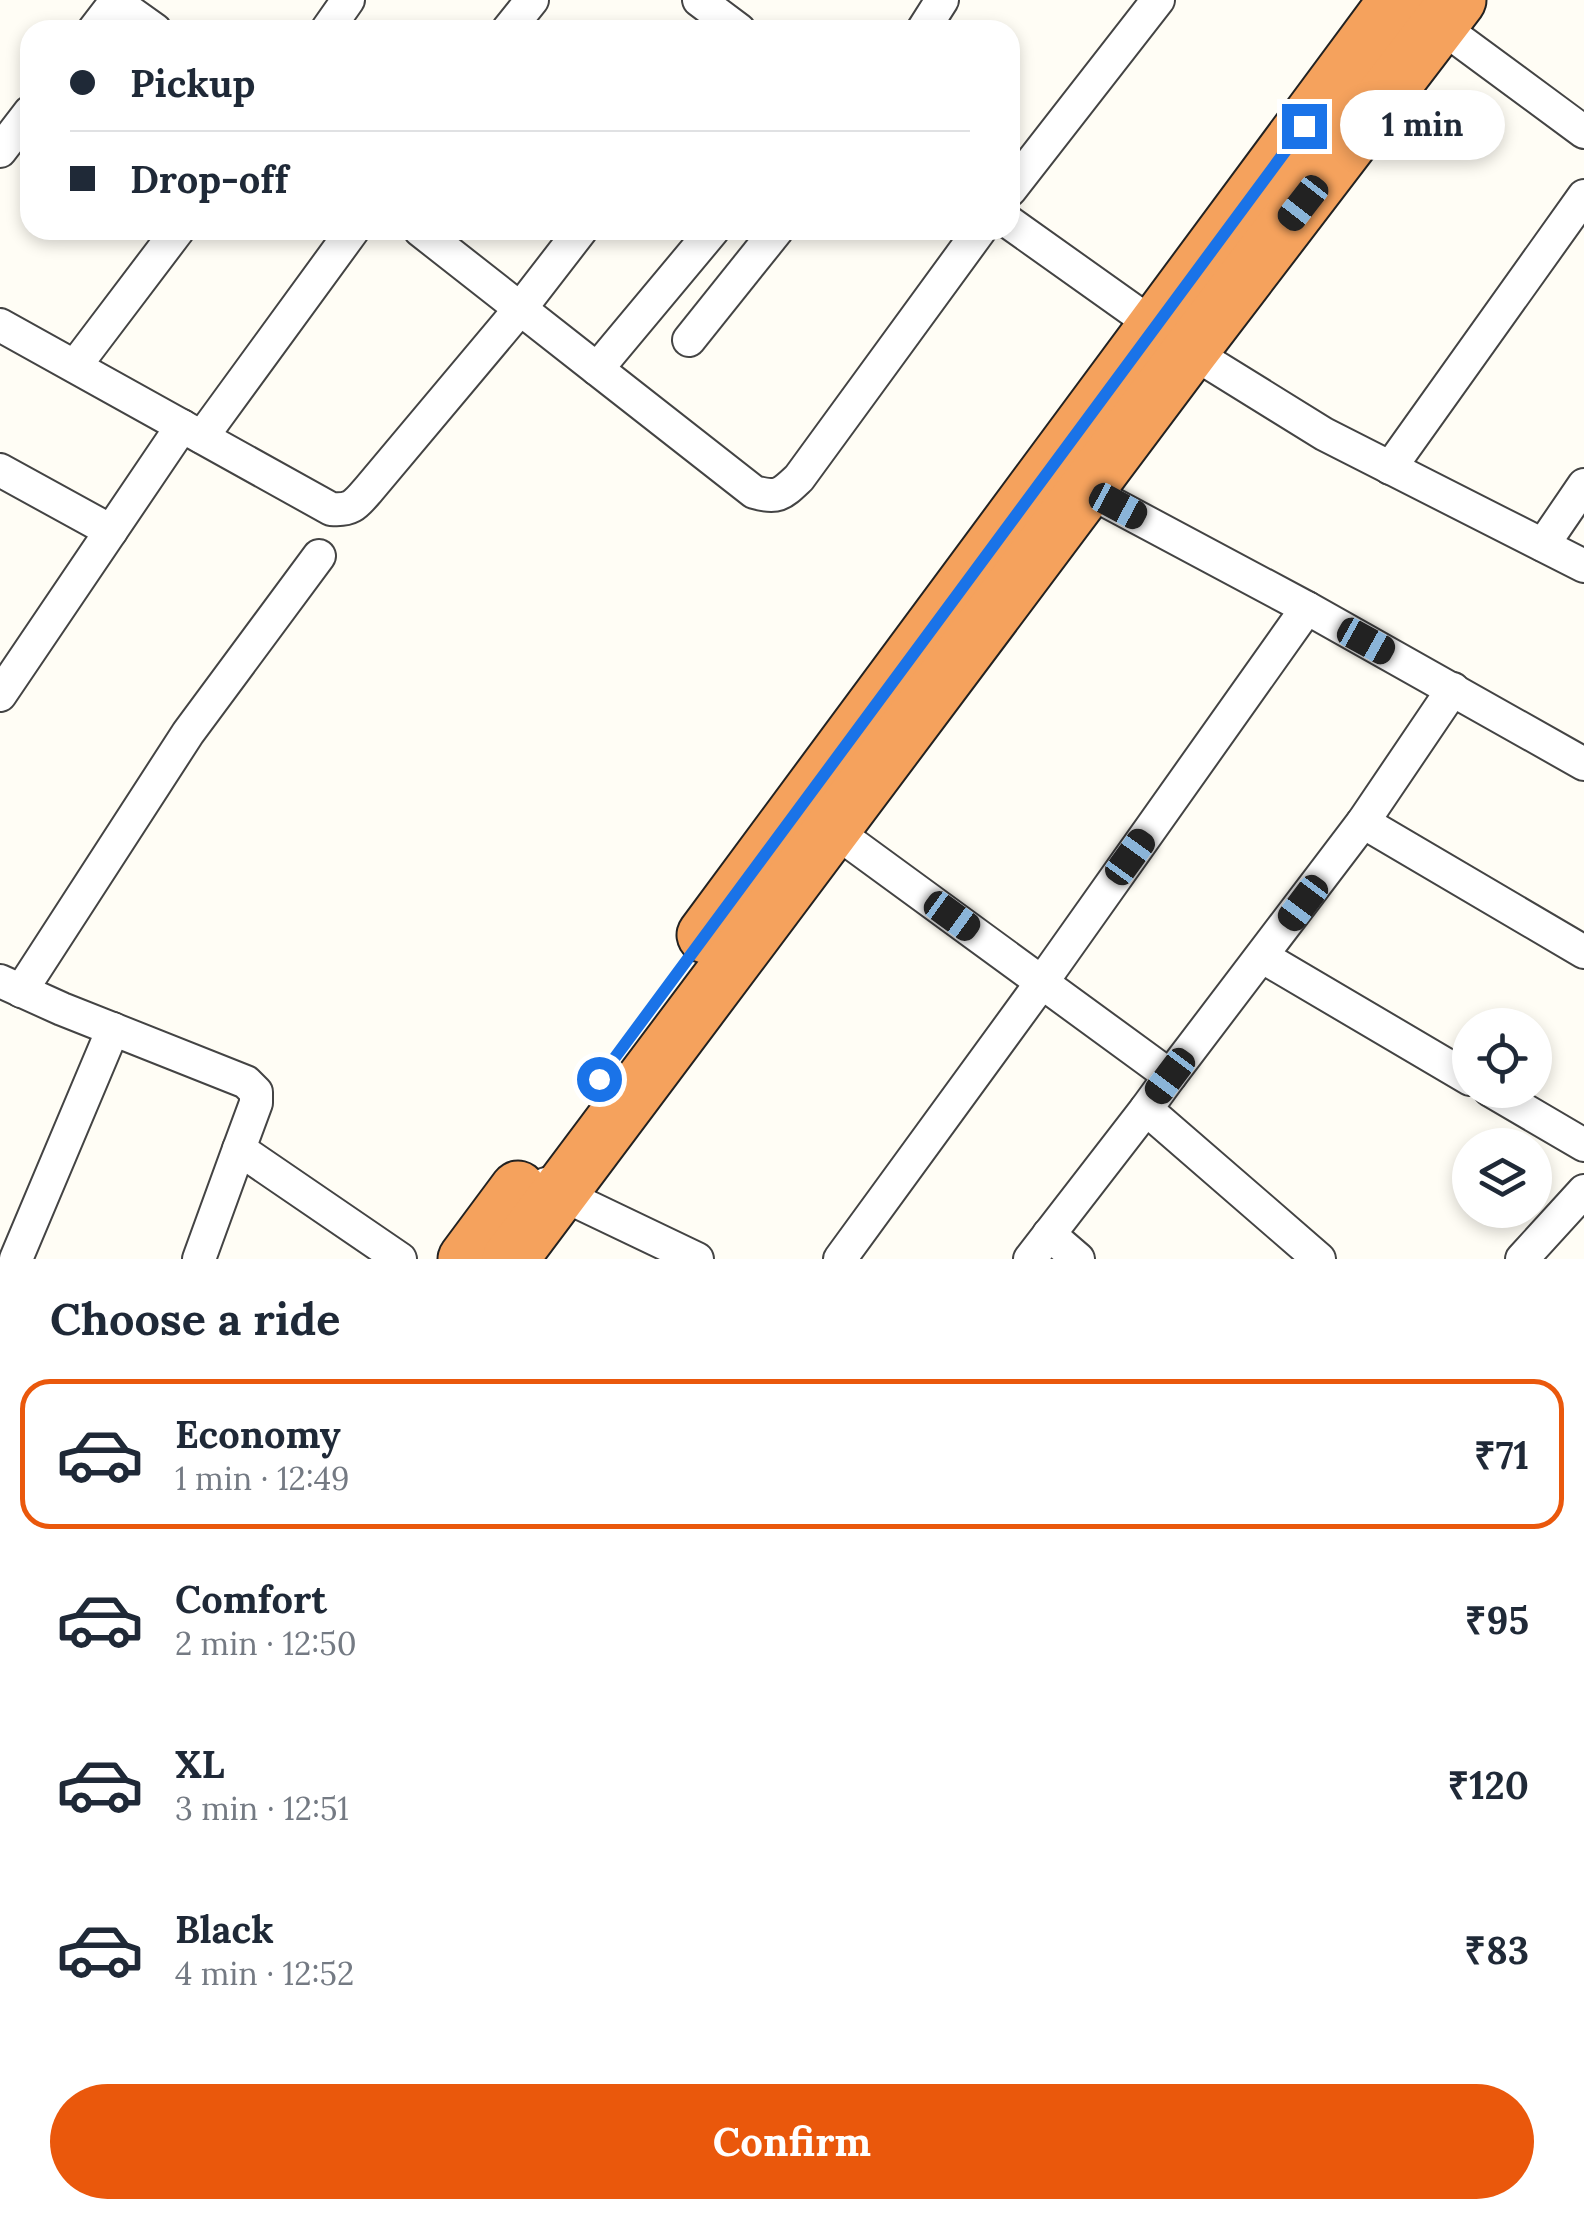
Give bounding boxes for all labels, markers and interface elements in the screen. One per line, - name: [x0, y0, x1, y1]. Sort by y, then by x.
- text: Pickup: [130, 59, 255, 107]
- callout: 1 min: [1339, 91, 1504, 161]
- route end: [1282, 104, 1327, 149]
- text: 1 min: [1382, 104, 1463, 145]
- text: Drop-off: [130, 155, 288, 203]
- car: [1273, 170, 1333, 236]
- car: [1084, 479, 1152, 533]
- car: [1332, 613, 1400, 669]
- car: [1100, 824, 1160, 890]
- car: [1273, 870, 1333, 936]
- car: [919, 886, 985, 946]
- map controls: [1452, 1008, 1552, 1228]
- button: locate: [1452, 1008, 1552, 1108]
- car: [1140, 1043, 1200, 1109]
- route start: [577, 1057, 622, 1102]
- button: layers: [1452, 1128, 1552, 1228]
- text: Choose a ride: [50, 1290, 340, 1347]
- icon: car: [55, 1409, 145, 1499]
- text: Economy: [175, 1410, 341, 1458]
- text: ₹71: [1474, 1431, 1529, 1479]
- text: 1 min · 12:49: [175, 1458, 350, 1499]
- icon: car: [55, 1574, 145, 1664]
- text: Comfort: [175, 1575, 327, 1623]
- text: ₹95: [1465, 1596, 1529, 1644]
- text: 2 min · 12:50: [175, 1623, 357, 1664]
- icon: car: [55, 1739, 145, 1829]
- text: XL: [175, 1740, 225, 1788]
- text: ₹120: [1447, 1761, 1529, 1809]
- text: 3 min · 12:51: [175, 1788, 349, 1829]
- icon: car: [55, 1904, 145, 1994]
- text: Black: [175, 1905, 274, 1953]
- text: ₹83: [1464, 1926, 1529, 1974]
- text: 4 min · 12:52: [175, 1953, 354, 1994]
- button: Confirm: [50, 2084, 1534, 2199]

